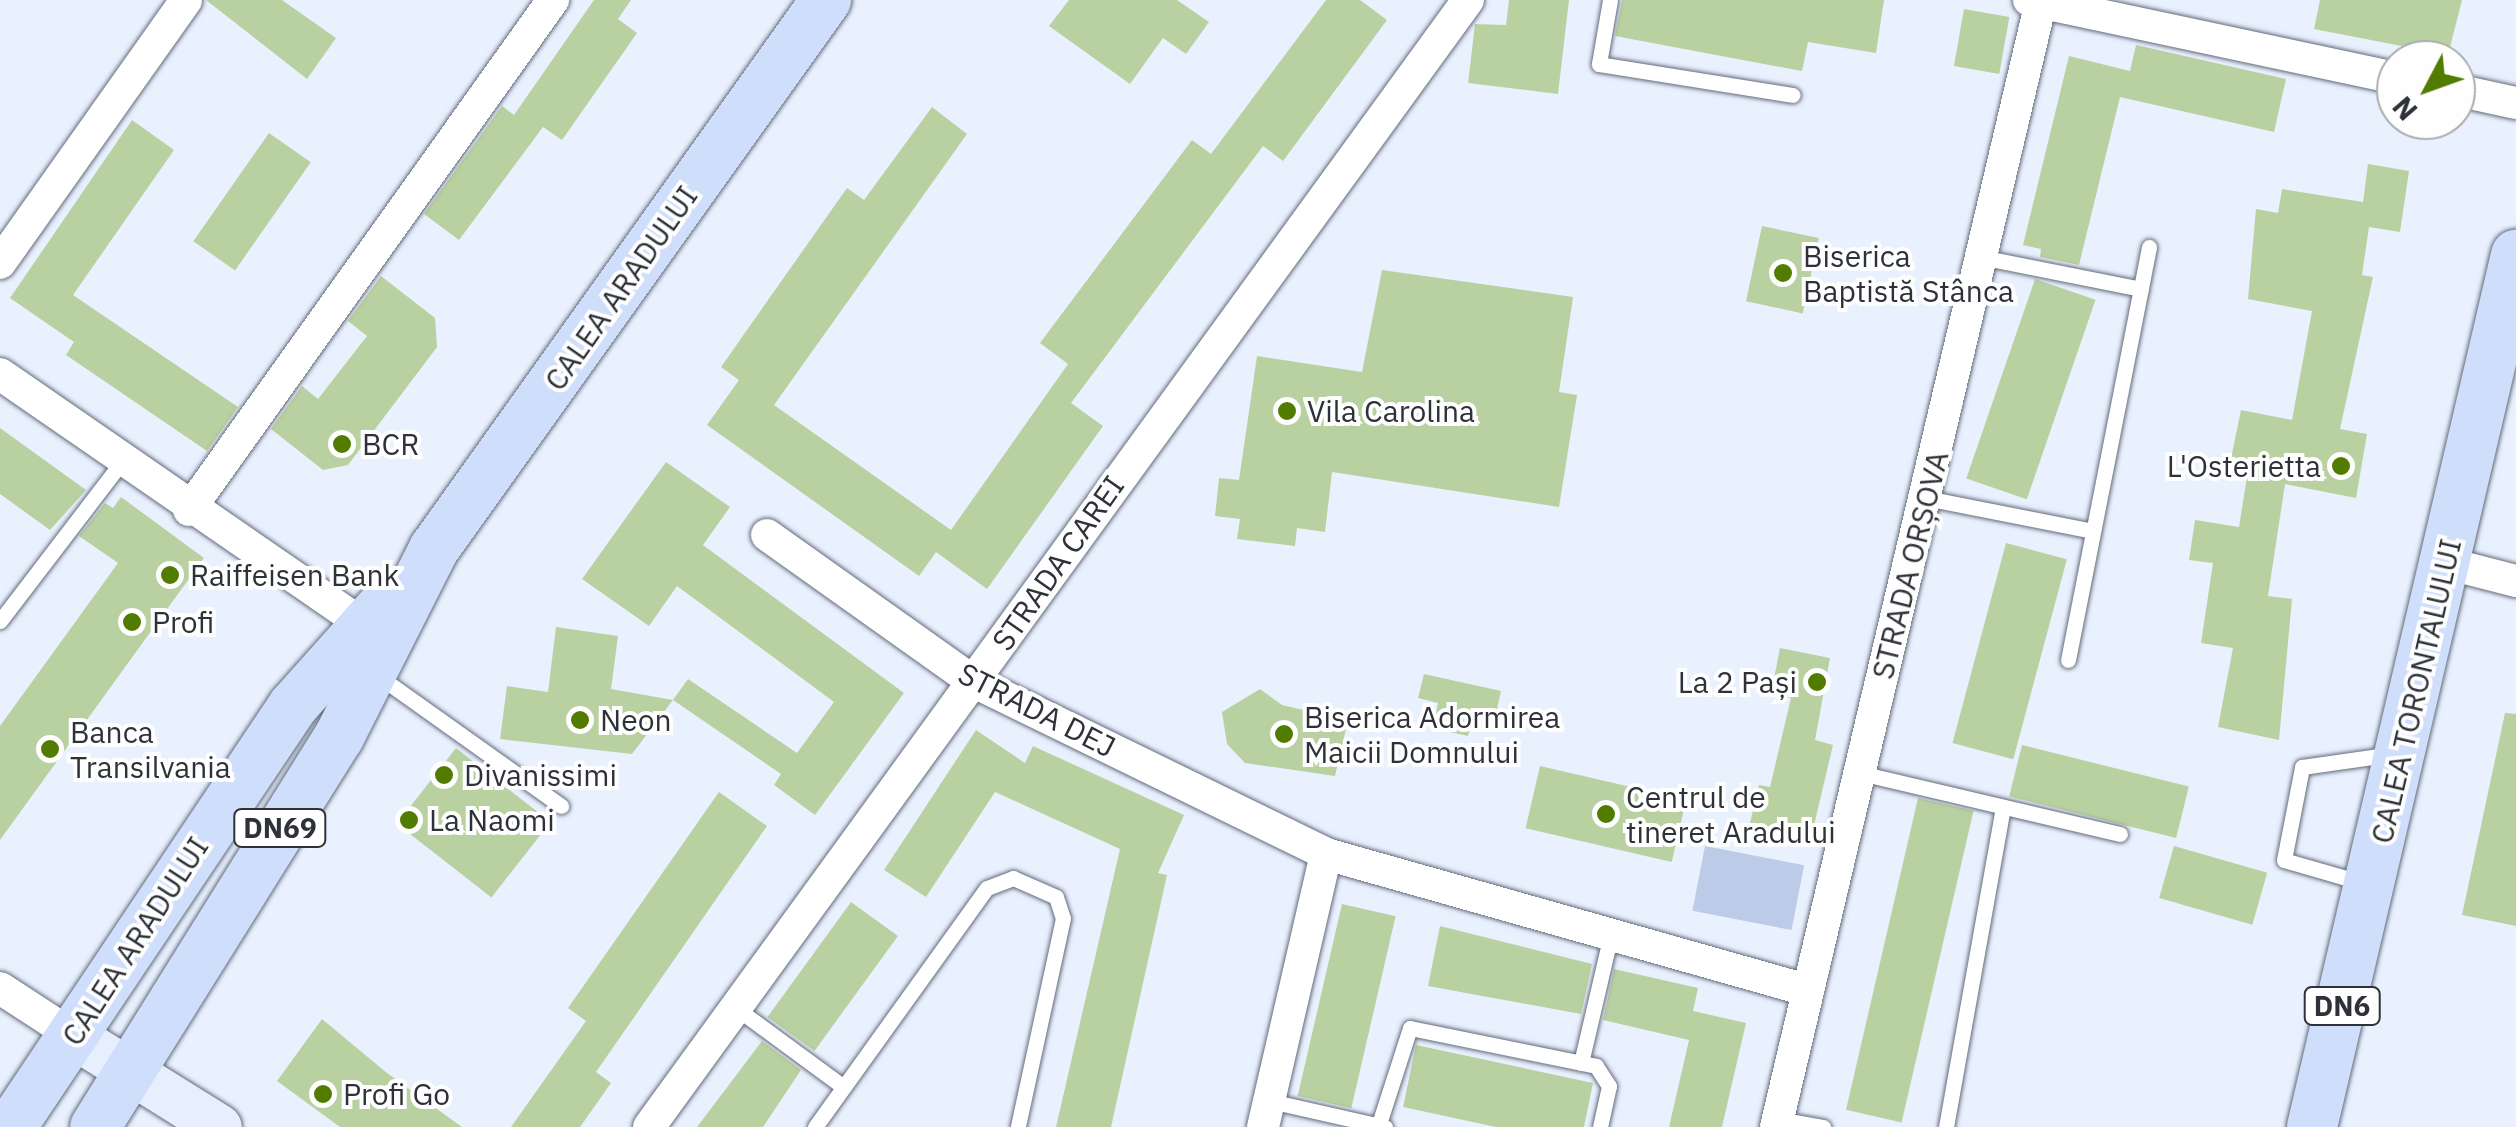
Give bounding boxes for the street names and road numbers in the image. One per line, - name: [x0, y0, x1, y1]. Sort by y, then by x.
- street label: CALEA ARADULUI: [537, 179, 705, 397]
- street label: STRADA ORȘOVA: [1864, 447, 1956, 683]
- street label: STRADA CAREI: [984, 469, 1132, 657]
- street label: CALEA TORONTALULUI: [2363, 535, 2469, 847]
- street label: STRADA DEJ: [953, 655, 1121, 765]
- road number: DN69: [232, 805, 328, 851]
- street label: CALEA ARADULUI: [54, 830, 216, 1052]
- road number: DN6: [2302, 983, 2382, 1029]

